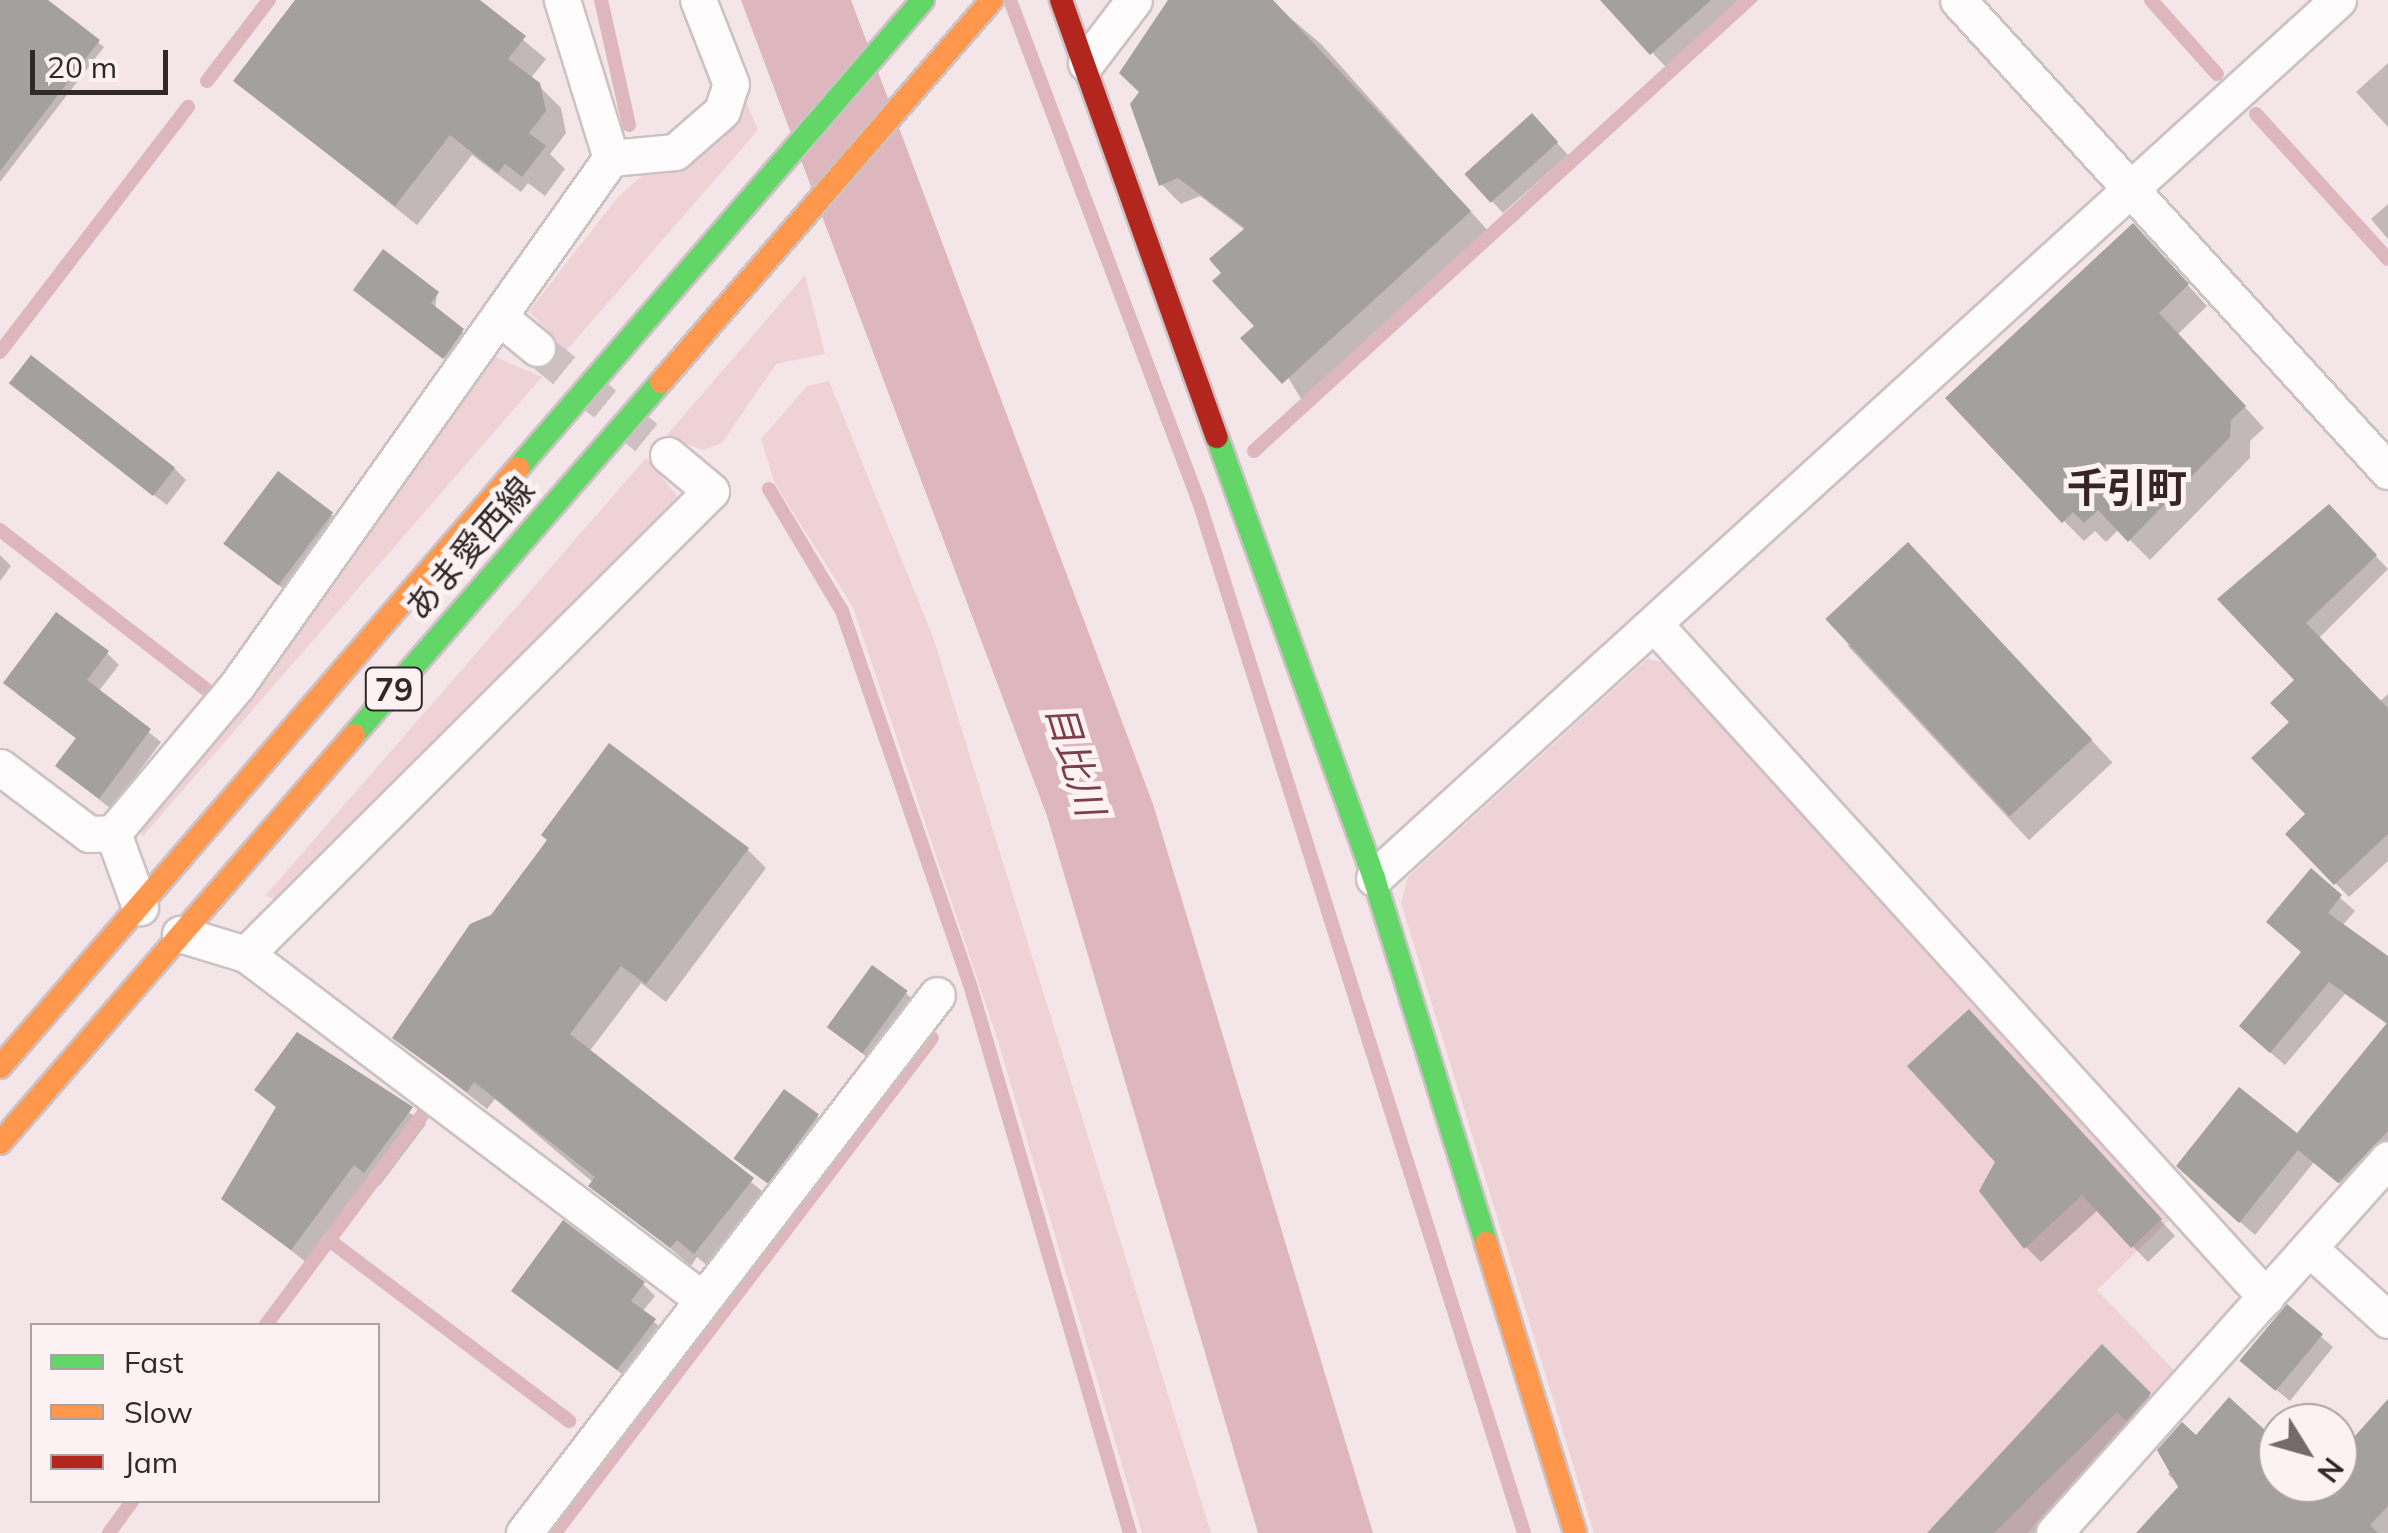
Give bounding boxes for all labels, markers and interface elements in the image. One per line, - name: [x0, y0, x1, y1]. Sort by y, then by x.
- scale bar: [35, 30, 172, 92]
- text: 20 m: [47, 48, 117, 86]
- district label: 千引町: [2067, 463, 2187, 511]
- street label: あま愛西線: [396, 468, 542, 628]
- road number: 79: [364, 662, 424, 716]
- water label: 目比川: [1037, 699, 1113, 821]
- legend: [30, 1323, 380, 1503]
- text: Fast: [124, 1343, 184, 1381]
- text: Slow: [124, 1393, 193, 1431]
- north arrow: [2258, 1403, 2358, 1503]
- text: Jam: [124, 1443, 178, 1481]
- text: N: [2310, 1451, 2351, 1489]

